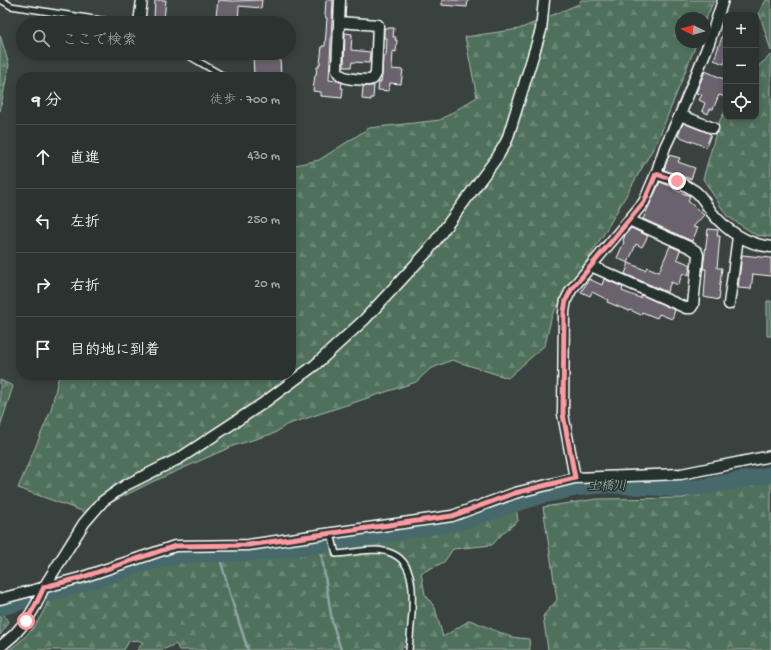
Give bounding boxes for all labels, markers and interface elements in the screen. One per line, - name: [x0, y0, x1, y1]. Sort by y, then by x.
- north arrow: [675, 12, 711, 48]
- map controls: [723, 12, 759, 120]
- button: +: [723, 12, 759, 48]
- search box: [16, 16, 296, 60]
- icon: search: [30, 27, 52, 49]
- text: ここで検索: [62, 32, 137, 50]
- button: −: [723, 48, 759, 84]
- button: locate: [723, 84, 759, 120]
- text: 9 分: [32, 92, 62, 112]
- text: 徒歩 · 700 m: [210, 93, 280, 108]
- icon: ahead: [32, 146, 54, 168]
- text: 430 m: [247, 149, 280, 164]
- text: 直進: [70, 150, 100, 168]
- route end: [668, 172, 686, 190]
- icon: left: [32, 210, 54, 232]
- text: 250 m: [247, 213, 280, 228]
- text: 左折: [70, 214, 100, 232]
- icon: right: [32, 274, 54, 296]
- text: 20 m: [254, 277, 280, 292]
- text: 右折: [70, 278, 100, 296]
- icon: arrive: [32, 338, 54, 360]
- text: 目的地に到着: [70, 342, 160, 360]
- water label: 土橋川: [587, 478, 627, 495]
- route start: [17, 612, 35, 630]

